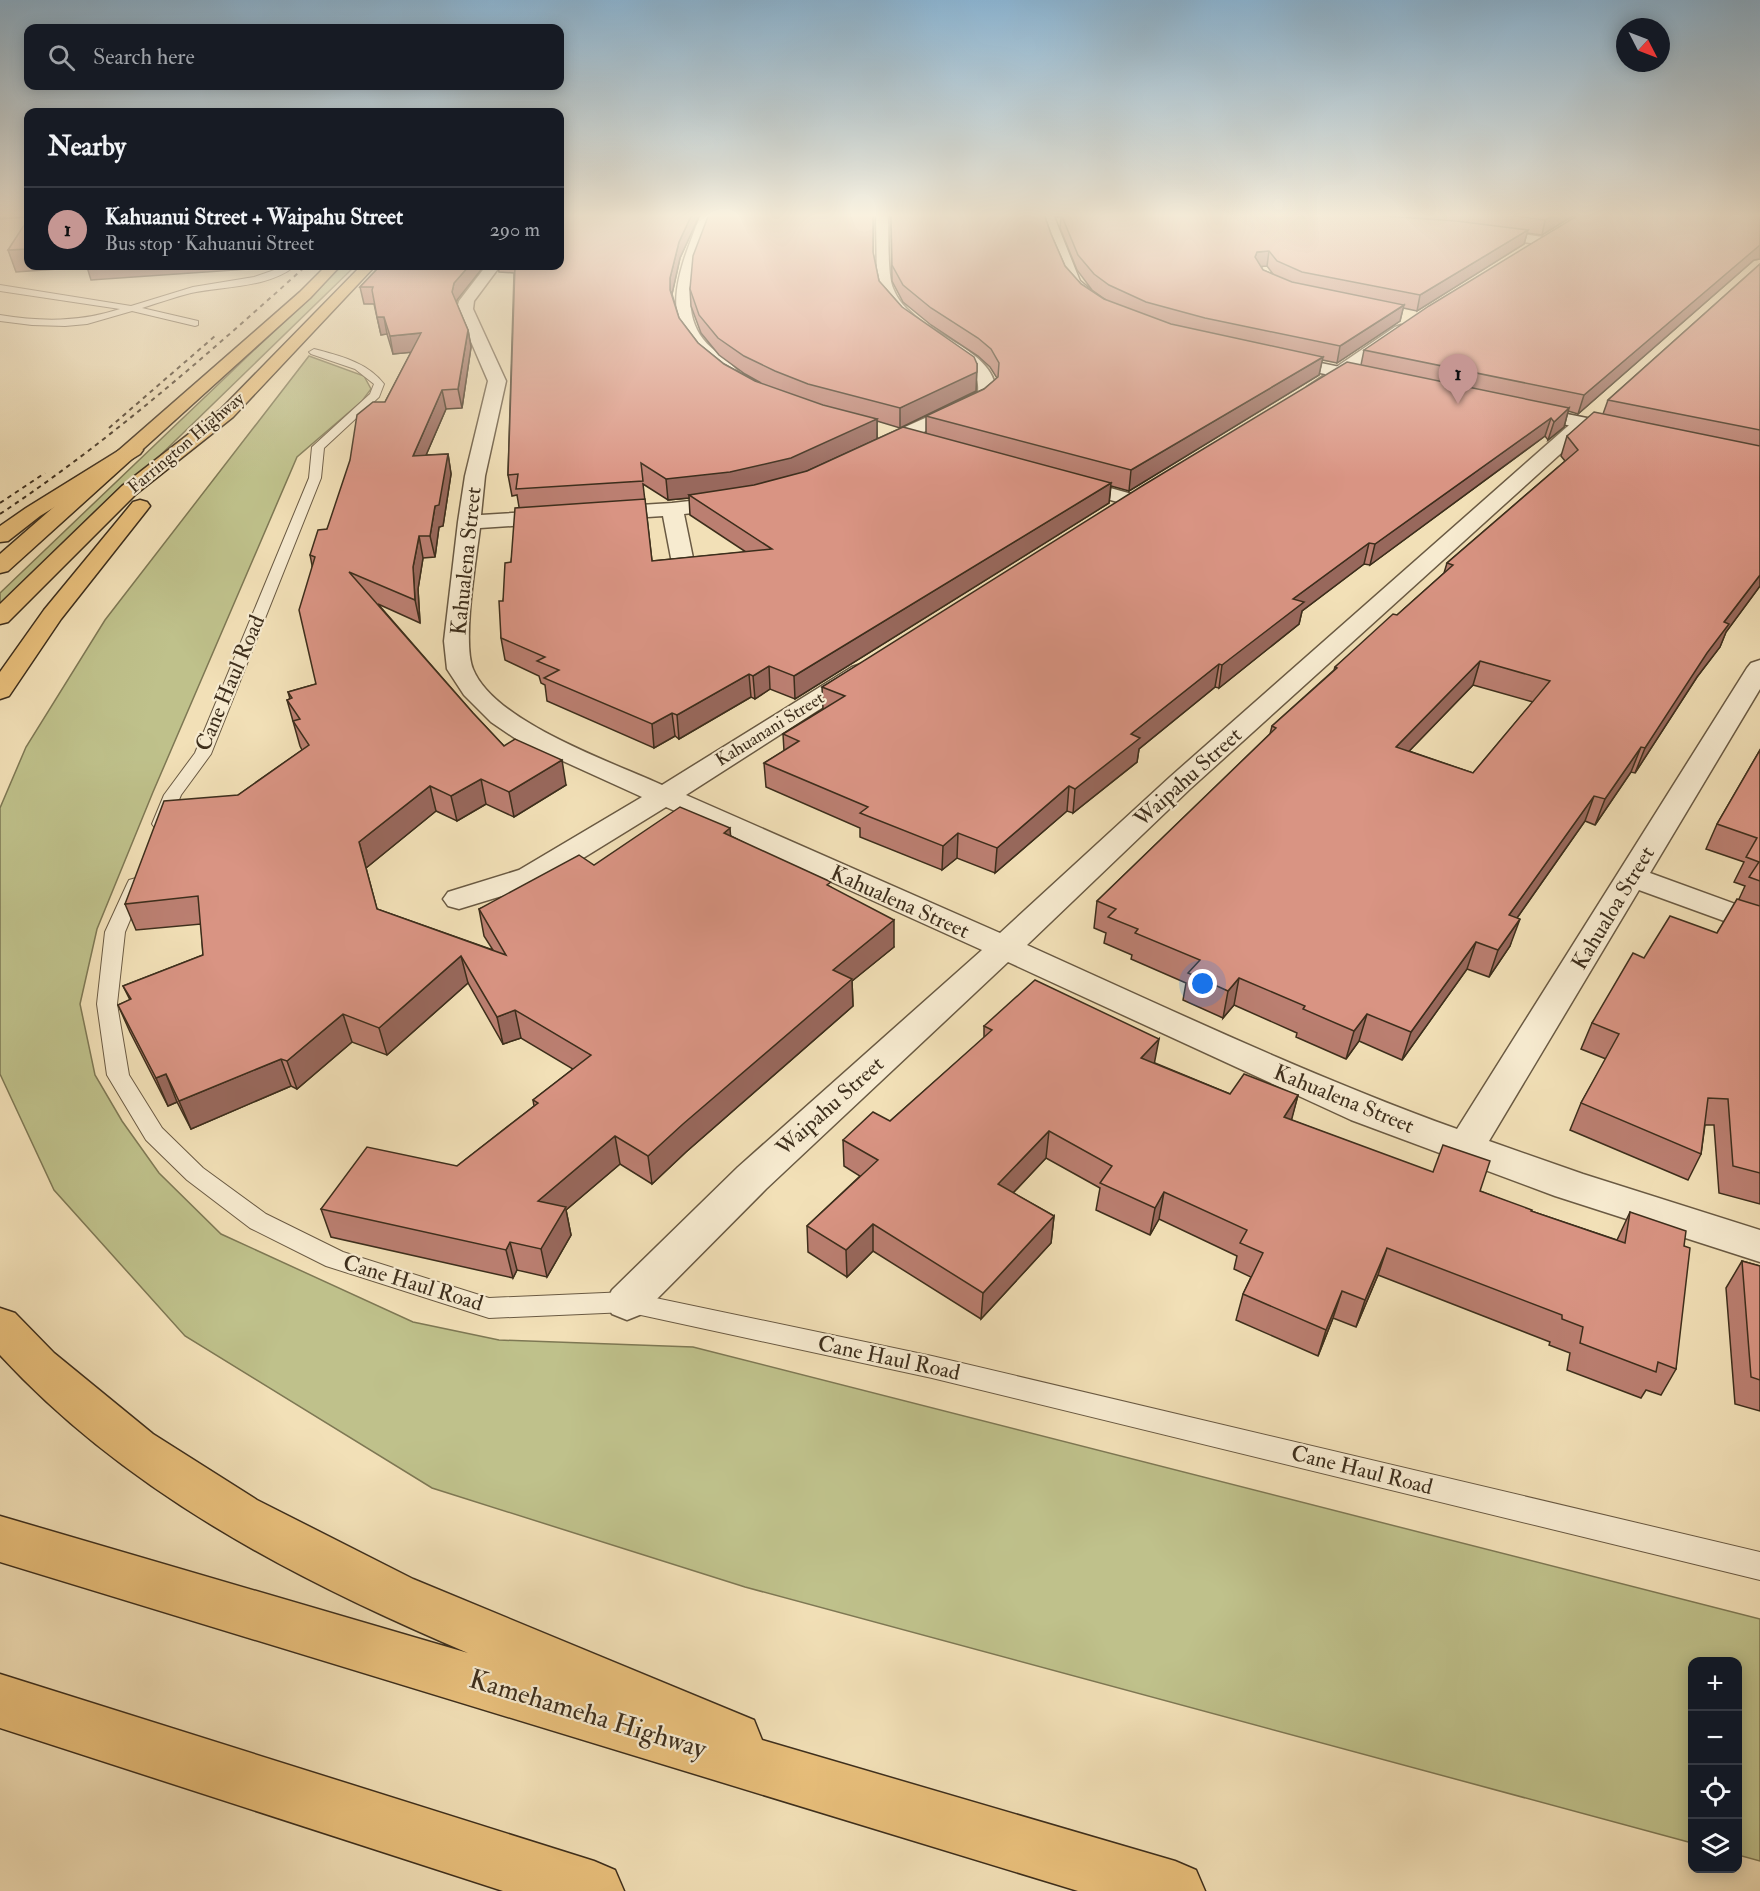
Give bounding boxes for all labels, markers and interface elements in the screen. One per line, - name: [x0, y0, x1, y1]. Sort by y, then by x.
- north arrow: [1616, 18, 1670, 72]
- search box: [24, 24, 564, 90]
- icon: search: [45, 41, 78, 74]
- text: Search here: [93, 43, 195, 71]
- text: Nearby: [48, 131, 126, 163]
- text: Kahuanui Street + Waipahu Street: [105, 203, 403, 231]
- text: 1: [64, 217, 71, 242]
- text: 290 m: [490, 217, 540, 242]
- text: Bus stop · Kahuanui Street: [105, 231, 314, 256]
- pin: 1: [1438, 354, 1478, 404]
- street label: Farrington Highway: [123, 387, 250, 499]
- street label: Kahualena Street: [444, 485, 488, 637]
- street label: Cane Haul Road: [189, 611, 271, 755]
- street label: Kahuanani Street: [711, 686, 829, 772]
- street label: Waipahu Street: [1127, 721, 1249, 834]
- street label: Kahualoa Street: [1565, 841, 1661, 975]
- street label: Kahualena Street: [826, 859, 974, 945]
- your location: [1188, 969, 1217, 998]
- street label: Waipahu Street: [769, 1050, 891, 1163]
- street label: Kahualena Street: [1270, 1058, 1418, 1140]
- street label: Cane Haul Road: [340, 1248, 487, 1318]
- street label: Cane Haul Road: [815, 1329, 963, 1387]
- street label: Cane Haul Road: [1288, 1439, 1436, 1501]
- map controls: [1688, 1657, 1742, 1873]
- button: +: [1688, 1657, 1742, 1711]
- street label: Kamehameha Highway: [465, 1662, 712, 1766]
- button: −: [1688, 1711, 1742, 1765]
- button: locate: [1688, 1765, 1742, 1819]
- button: layers: [1688, 1819, 1742, 1873]

